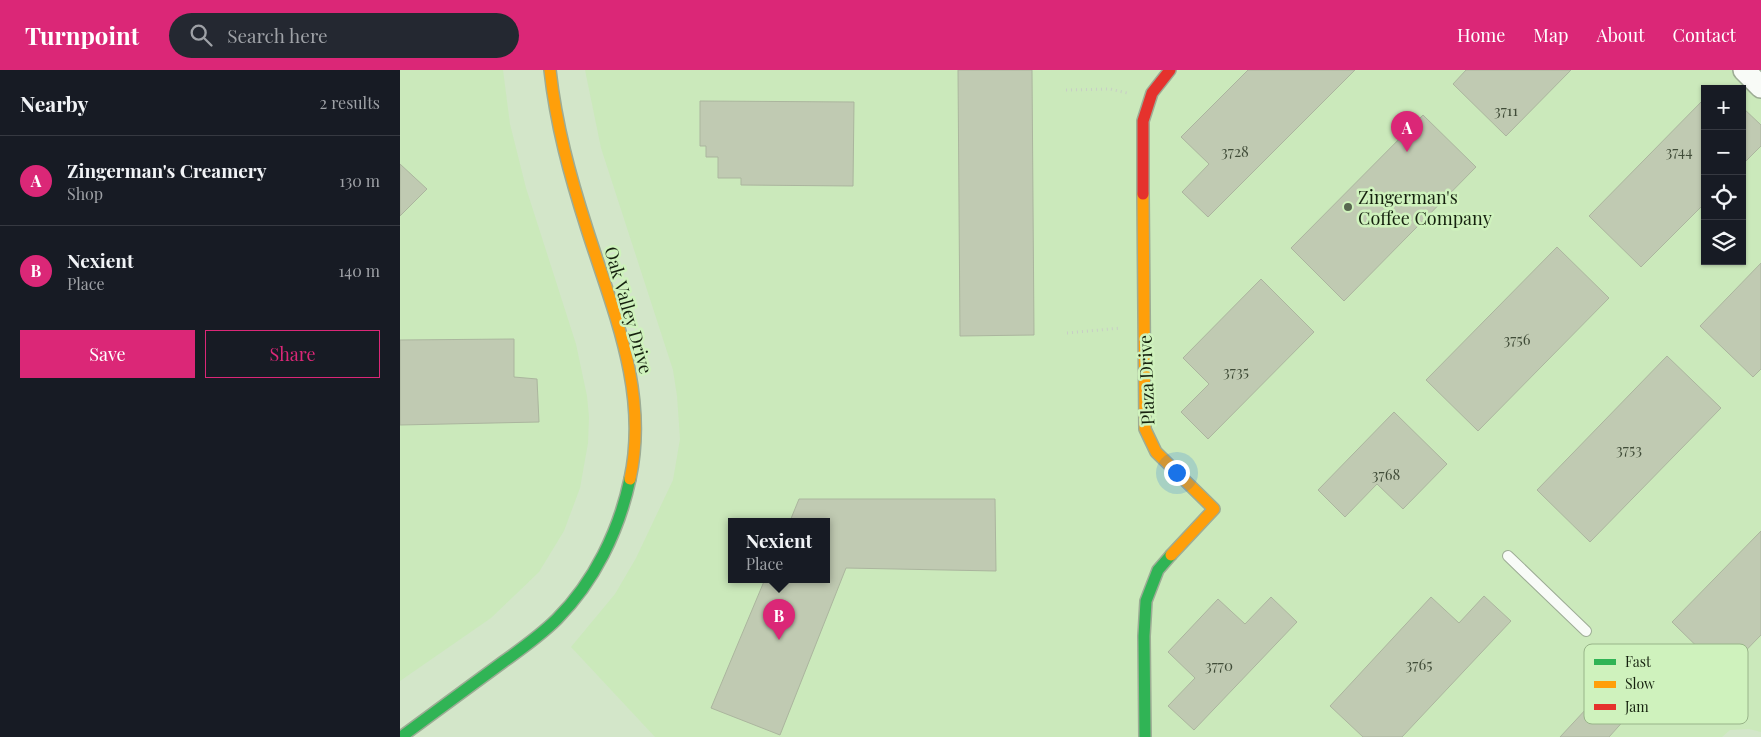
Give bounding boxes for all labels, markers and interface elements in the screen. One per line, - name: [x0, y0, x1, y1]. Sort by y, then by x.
- search box: [169, 13, 519, 58]
- text: Turnpoint: [25, 19, 139, 51]
- icon: search: [187, 21, 215, 49]
- text: Search here: [227, 22, 328, 48]
- text: Home: [1457, 23, 1505, 47]
- text: Map: [1533, 23, 1568, 47]
- text: About: [1596, 23, 1645, 47]
- text: Contact: [1673, 23, 1736, 47]
- map controls: [1701, 85, 1746, 265]
- button: +: [1701, 85, 1746, 130]
- text: Nearby: [20, 89, 89, 117]
- text: 2 results: [320, 92, 380, 113]
- house number: 3711: [1494, 100, 1518, 120]
- pin: A: [1391, 111, 1423, 152]
- button: −: [1701, 130, 1746, 175]
- house number: 3728: [1221, 141, 1249, 161]
- house number: 3744: [1665, 141, 1693, 161]
- text: Zingerman's Creamery: [67, 157, 267, 183]
- text: A: [31, 170, 41, 191]
- text: 130 m: [339, 170, 380, 191]
- button: locate: [1701, 175, 1746, 220]
- text: Shop: [67, 183, 103, 204]
- place label: Zingerman's Coffee Company: [1358, 185, 1492, 230]
- marker: Zingerman's Coffee Company: [1342, 201, 1354, 213]
- button: layers: [1701, 220, 1746, 265]
- street label: Oak Valley Drive: [599, 244, 659, 376]
- text: Nexient: [67, 247, 134, 273]
- text: B: [31, 260, 41, 281]
- text: 140 m: [338, 260, 380, 281]
- text: Place: [67, 273, 105, 294]
- house number: 3756: [1504, 329, 1531, 349]
- button: Save: [20, 330, 195, 378]
- button: Share: [205, 330, 380, 378]
- street label: Plaza Drive: [1132, 334, 1160, 426]
- house number: 3735: [1223, 361, 1249, 381]
- house number: 3753: [1616, 439, 1642, 459]
- your location: [1164, 460, 1190, 486]
- house number: 3768: [1372, 464, 1400, 484]
- popup: [728, 518, 830, 583]
- text: Nexient: [746, 527, 812, 553]
- text: Place: [746, 553, 783, 574]
- pin: B: [763, 599, 795, 640]
- legend: [1584, 644, 1748, 724]
- text: Fast: [1625, 652, 1652, 671]
- house number: 3765: [1406, 654, 1432, 674]
- house number: 3770: [1205, 655, 1233, 675]
- text: Slow: [1625, 674, 1655, 693]
- text: Jam: [1624, 697, 1649, 716]

